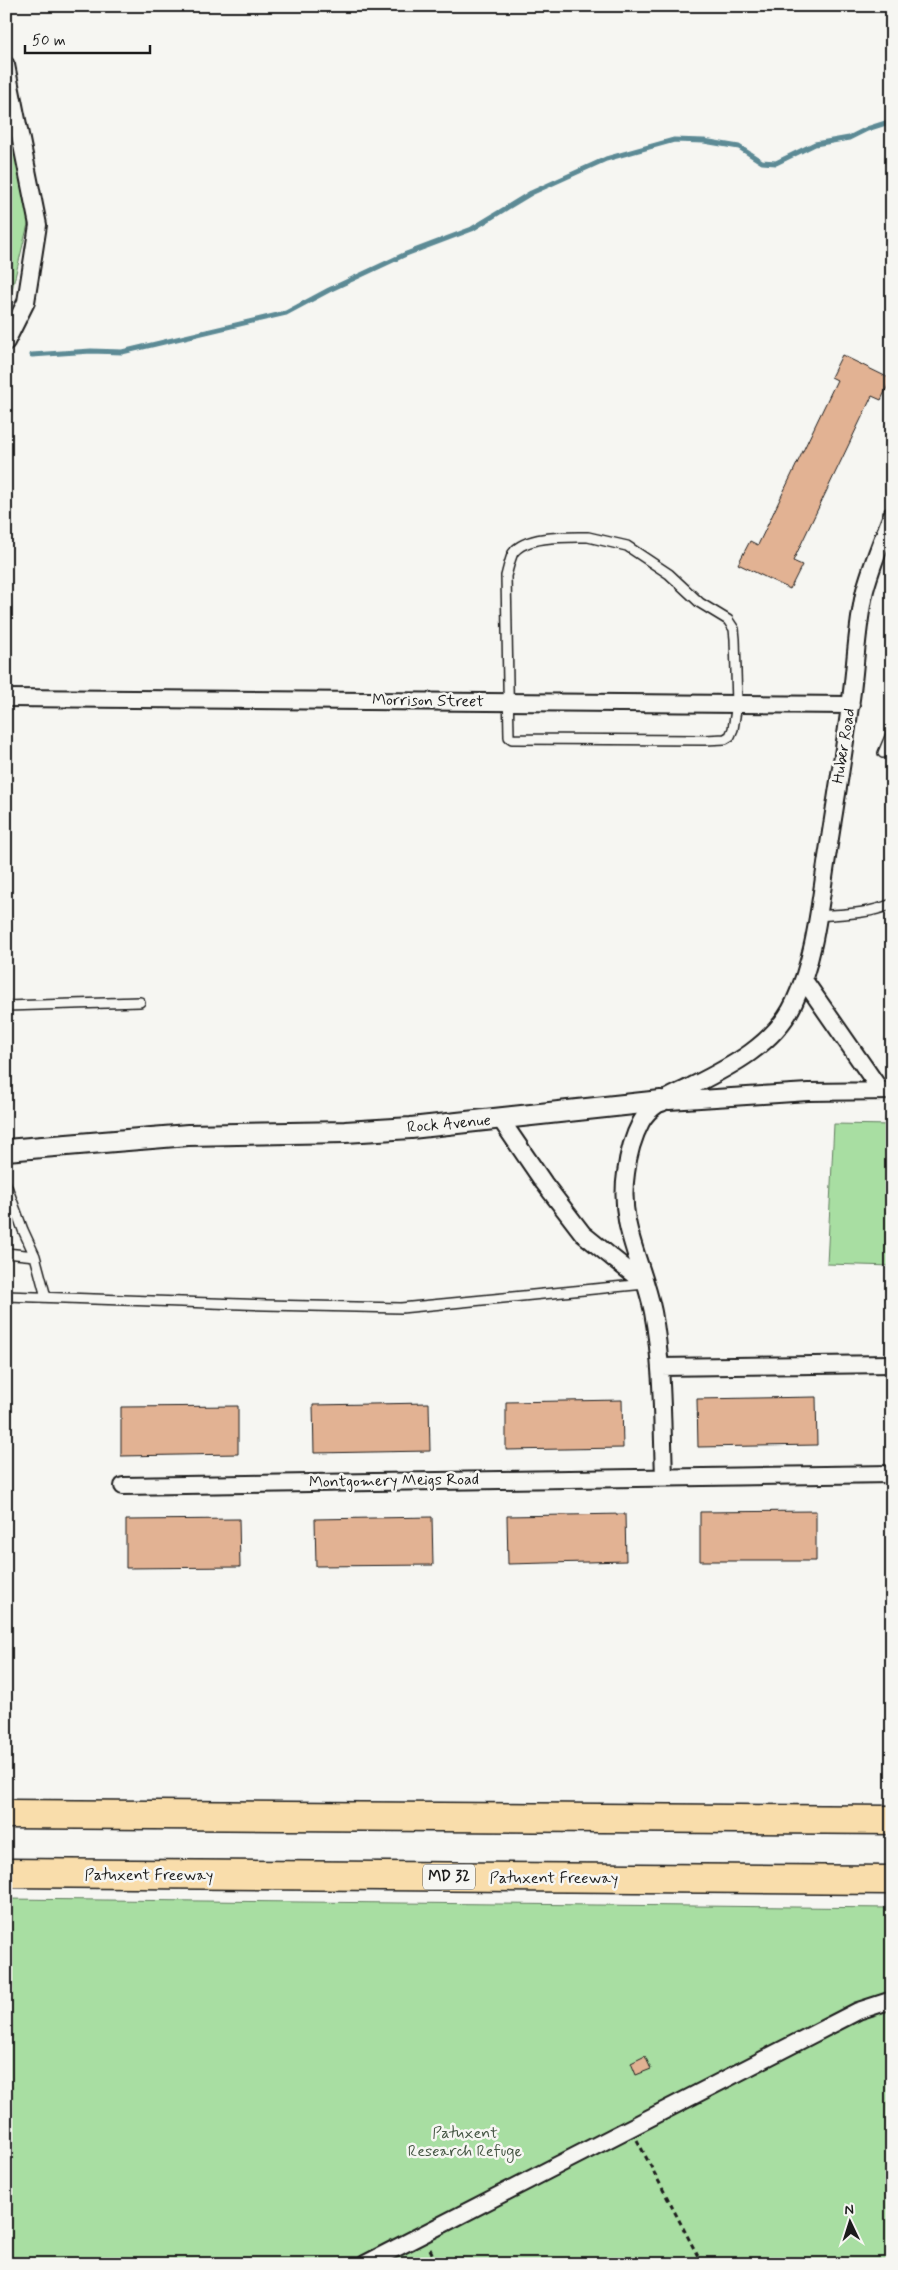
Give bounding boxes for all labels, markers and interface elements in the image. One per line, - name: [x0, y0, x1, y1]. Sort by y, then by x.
- scale bar: [25, 22, 150, 54]
- text: 50 m: [32, 31, 66, 51]
- street label: Morrison Street: [372, 690, 485, 712]
- street label: Huber Road: [828, 707, 860, 785]
- street label: Rock Avenue: [406, 1110, 492, 1138]
- street label: Montgomery Meigs Road: [309, 1469, 479, 1493]
- road number: MD 32: [423, 1864, 475, 1890]
- street label: Patuxent Freeway: [85, 1865, 213, 1886]
- street label: Patuxent Freeway: [490, 1868, 618, 1889]
- park label: Patuxent Research Refuge: [408, 2123, 523, 2163]
- north arrow: [826, 2198, 876, 2248]
- text: N: [844, 2201, 854, 2219]

